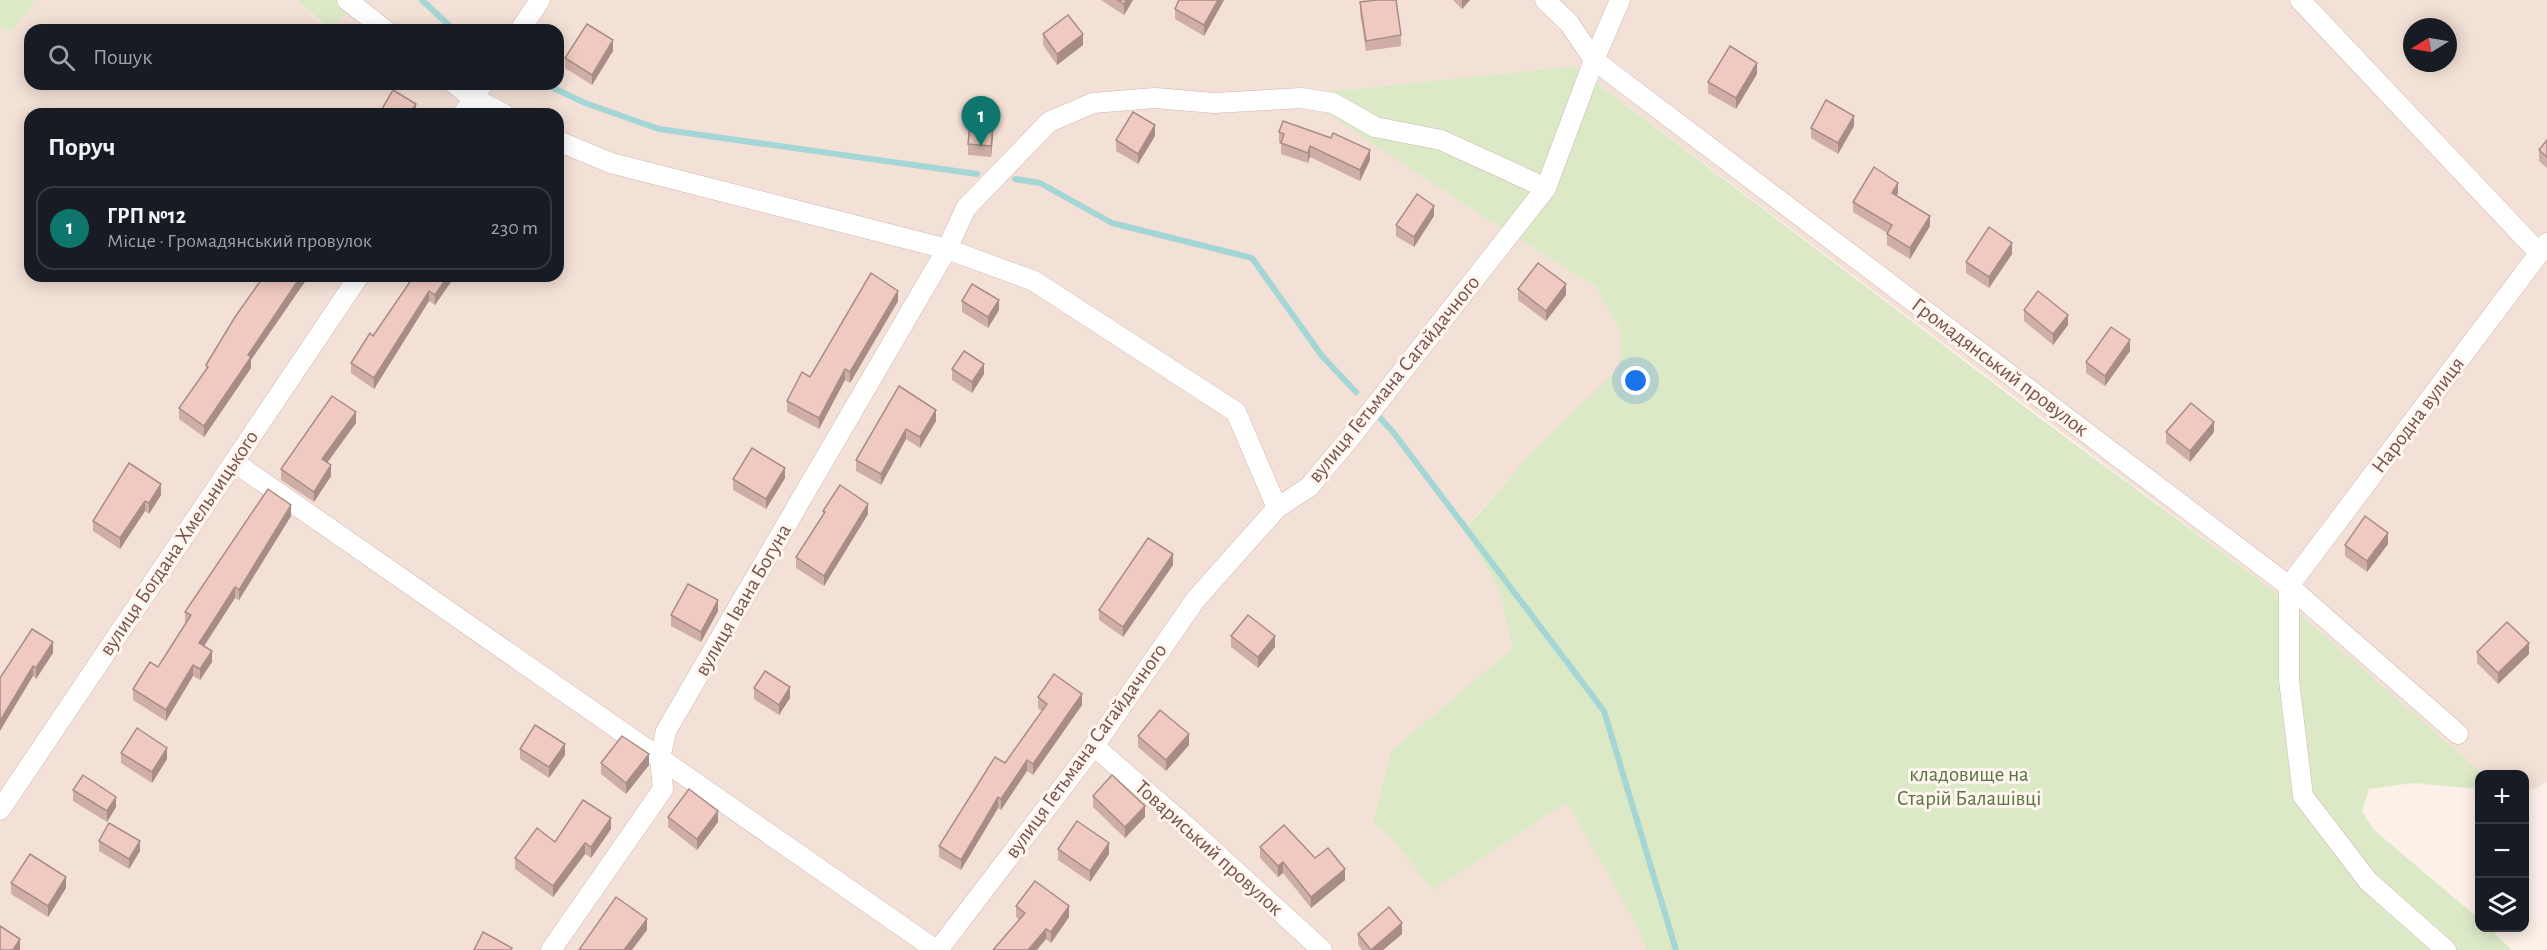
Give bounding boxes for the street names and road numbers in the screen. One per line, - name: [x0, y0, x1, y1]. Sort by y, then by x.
- street label: вулиця Гетьмана Сагайдачного: [1304, 272, 1484, 486]
- street label: Громадянський провулок: [1908, 294, 2093, 440]
- street label: Народна вулиця: [2368, 353, 2468, 477]
- street label: вулиця Богдана Хмельницького: [96, 427, 262, 659]
- street label: вулиця Івана Богуна: [691, 520, 795, 680]
- street label: вулиця Гетьмана Сагайдачного: [1001, 640, 1171, 862]
- street label: Товариський провулок: [1131, 776, 1287, 920]

